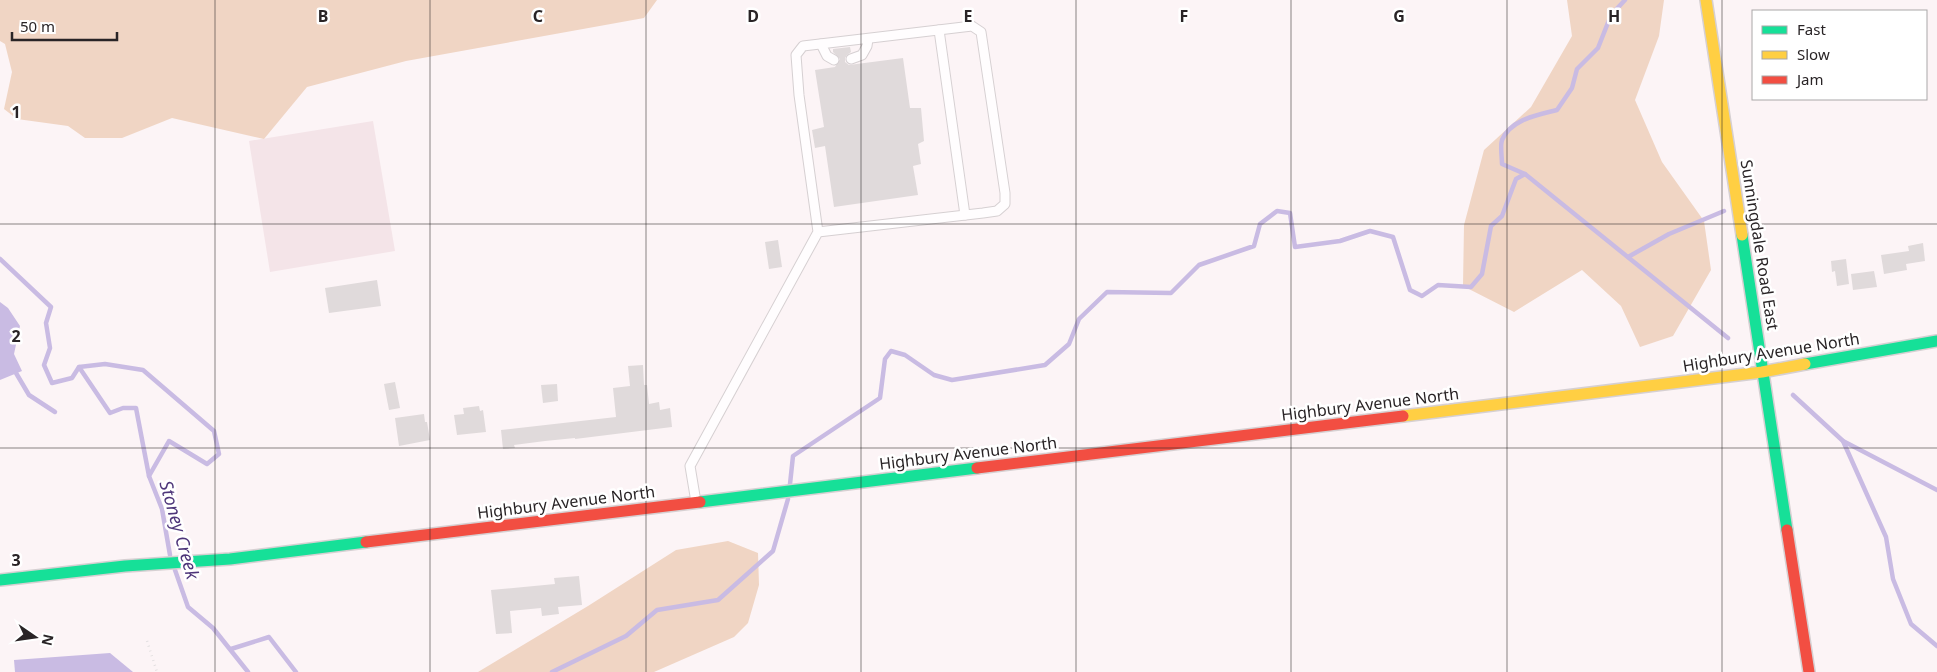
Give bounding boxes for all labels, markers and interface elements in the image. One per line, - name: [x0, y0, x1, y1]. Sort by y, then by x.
- text: B: [318, 5, 328, 27]
- text: C: [533, 5, 543, 27]
- text: D: [747, 5, 759, 27]
- text: E: [964, 5, 973, 27]
- text: F: [1180, 5, 1188, 27]
- text: G: [1393, 5, 1405, 27]
- text: H: [1608, 5, 1620, 27]
- scale bar: [12, 10, 118, 42]
- legend: [1752, 10, 1927, 100]
- text: 50 m: [20, 16, 55, 36]
- text: Fast: [1797, 19, 1826, 39]
- text: Slow: [1797, 44, 1830, 64]
- text: Jam: [1795, 69, 1824, 89]
- text: 1: [11, 101, 21, 123]
- street label: Sunningdale Road East: [1736, 158, 1784, 332]
- text: 2: [11, 325, 21, 347]
- street label: Highbury Avenue North: [1681, 327, 1861, 377]
- street label: Highbury Avenue North: [1280, 382, 1460, 426]
- street label: Highbury Avenue North: [878, 431, 1058, 475]
- water label: Stoney Creek: [154, 478, 206, 583]
- street label: Highbury Avenue North: [476, 480, 656, 524]
- text: 3: [11, 549, 21, 571]
- north arrow: [10, 612, 60, 662]
- text: N: [38, 632, 59, 648]

